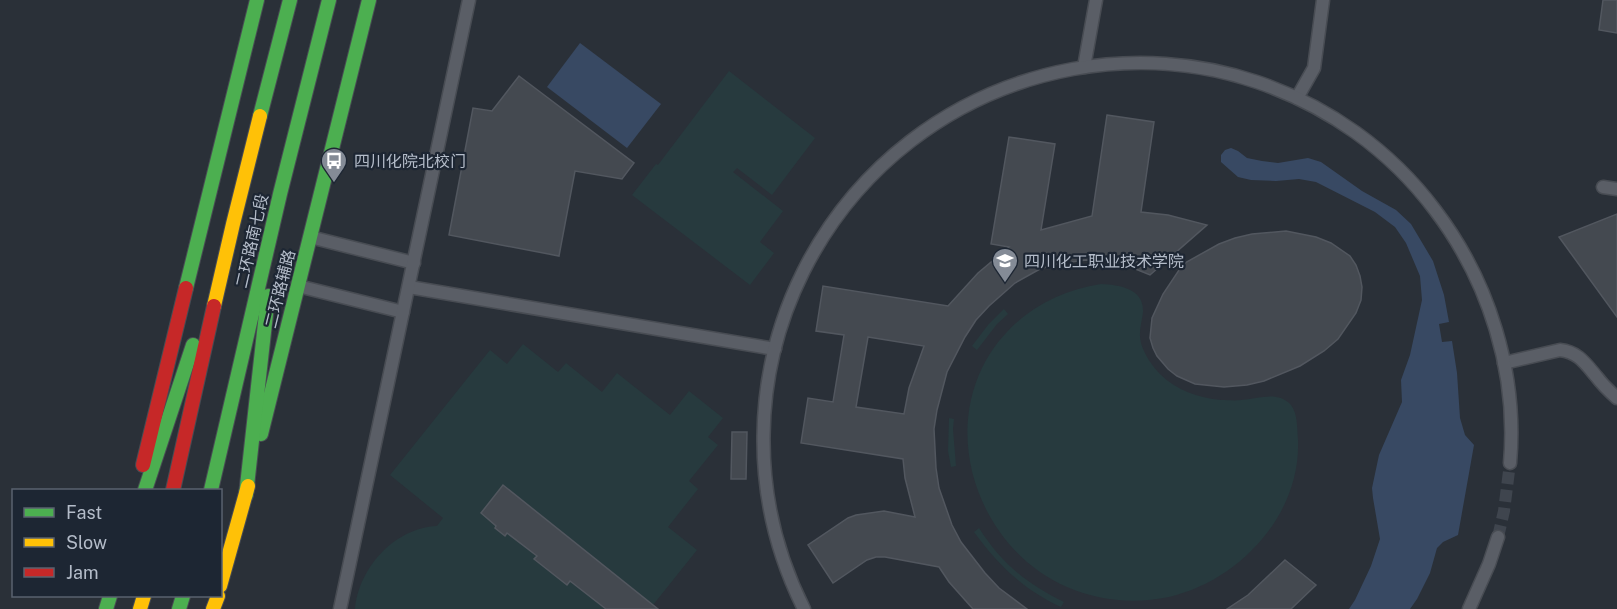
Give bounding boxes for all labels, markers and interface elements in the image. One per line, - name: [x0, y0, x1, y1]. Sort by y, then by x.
- bus stop icon: 四川化院北校门: [319, 146, 349, 184]
- place label: 四川化院北校门: [354, 152, 466, 171]
- street label: 二环路南七段: [232, 192, 272, 290]
- school or university icon: 四川化工职业技术学院: [990, 246, 1020, 284]
- street label: 二环路辅路: [261, 248, 299, 330]
- place label: 四川化工职业技术学院: [1024, 252, 1184, 271]
- legend: [12, 489, 222, 597]
- text: Fast: [66, 502, 102, 523]
- text: Slow: [66, 532, 107, 553]
- text: Jam: [66, 562, 99, 583]

